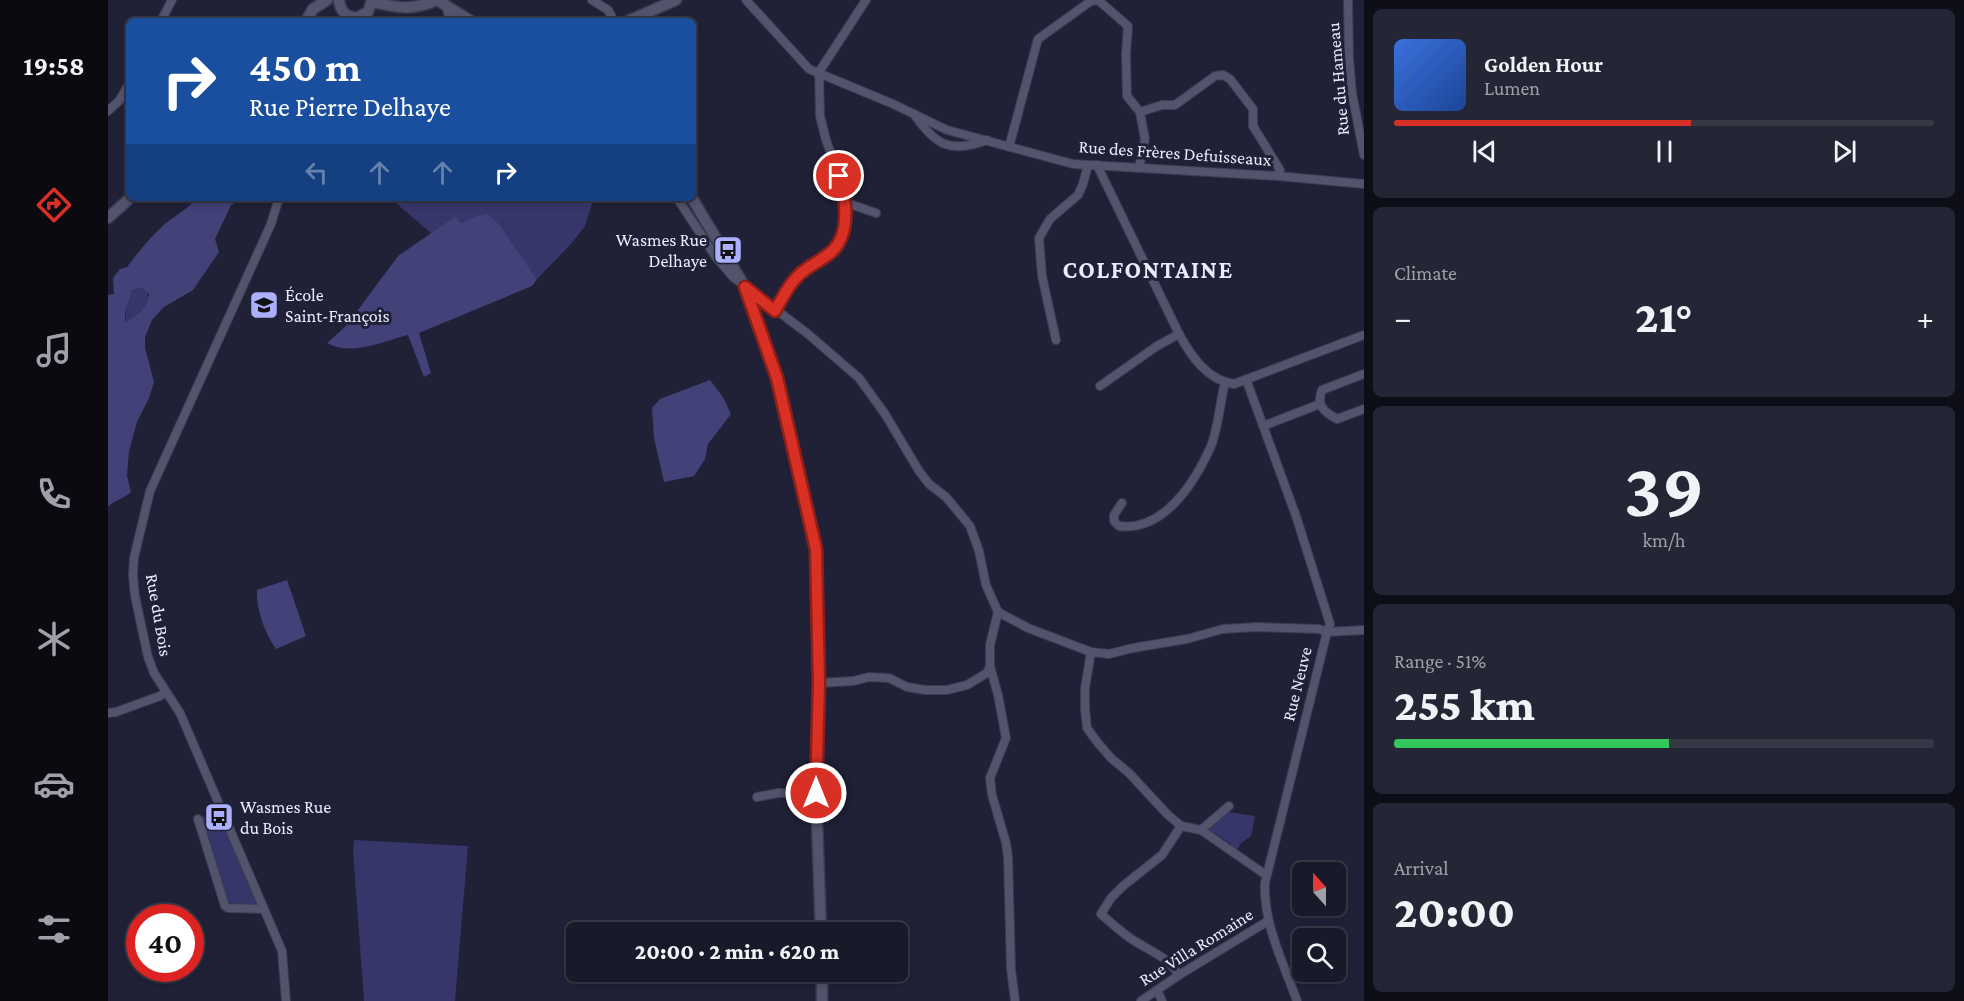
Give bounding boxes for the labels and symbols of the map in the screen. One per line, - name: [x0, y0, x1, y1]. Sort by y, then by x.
- street label: Rue du Hameau: [1323, 21, 1353, 136]
- street label: Rue des Frères Defuisseaux: [1078, 136, 1273, 170]
- pin: [813, 150, 864, 201]
- place label: Wasmes Rue Delhaye: [616, 230, 707, 271]
- bus stop icon: Wasmes Rue Delhaye: [712, 234, 744, 266]
- district label: COLFONTAINE: [1062, 256, 1234, 283]
- place label: École Saint-François: [285, 285, 389, 326]
- school or university icon: École Saint-François: [248, 289, 280, 321]
- street label: Rue du Bois: [142, 572, 176, 658]
- street label: Rue Neuve: [1278, 645, 1316, 723]
- position arrow: [784, 761, 848, 825]
- place label: Wasmes Rue du Bois: [240, 797, 331, 838]
- bus stop icon: Wasmes Rue du Bois: [203, 801, 235, 833]
- north arrow: [1292, 862, 1346, 916]
- speed limit sign: 40: [126, 904, 204, 982]
- street label: Rue Villa Romaine: [1135, 904, 1257, 990]

